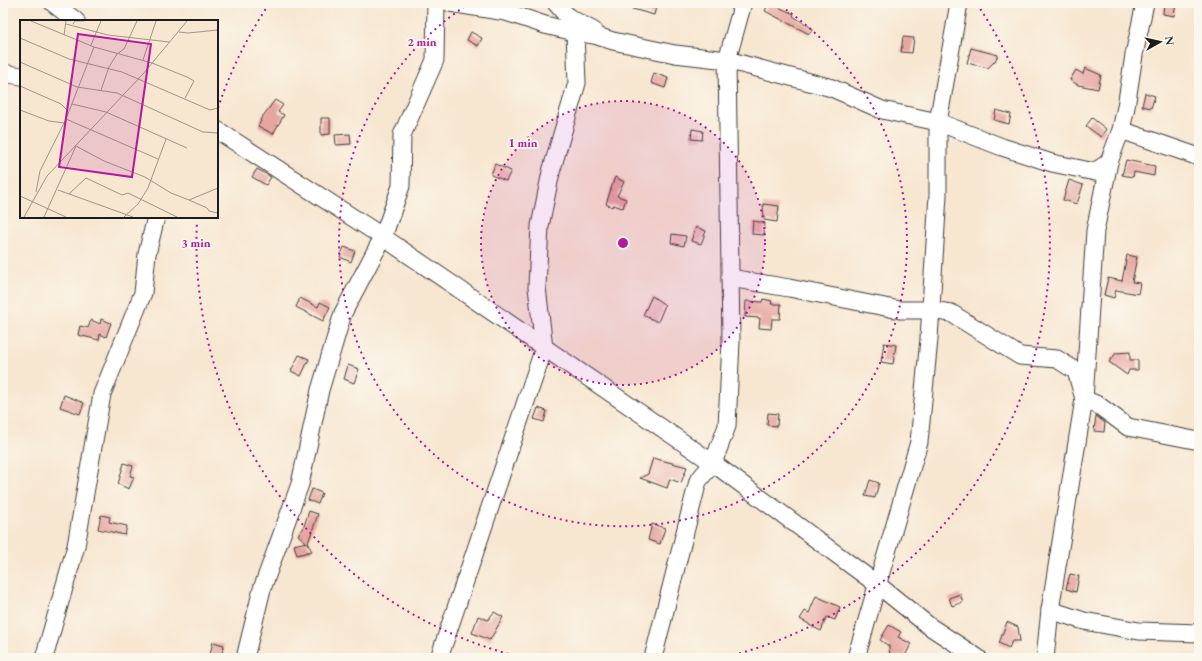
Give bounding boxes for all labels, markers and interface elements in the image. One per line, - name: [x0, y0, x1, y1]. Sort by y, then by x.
- inset map: [20, 20, 218, 218]
- north arrow: [1140, 22, 1180, 62]
- text: 2 min: [407, 34, 437, 50]
- text: N: [1162, 35, 1177, 46]
- text: 1 min: [508, 135, 538, 151]
- text: 3 min: [181, 235, 211, 251]
- centre of rings: [616, 236, 630, 250]

